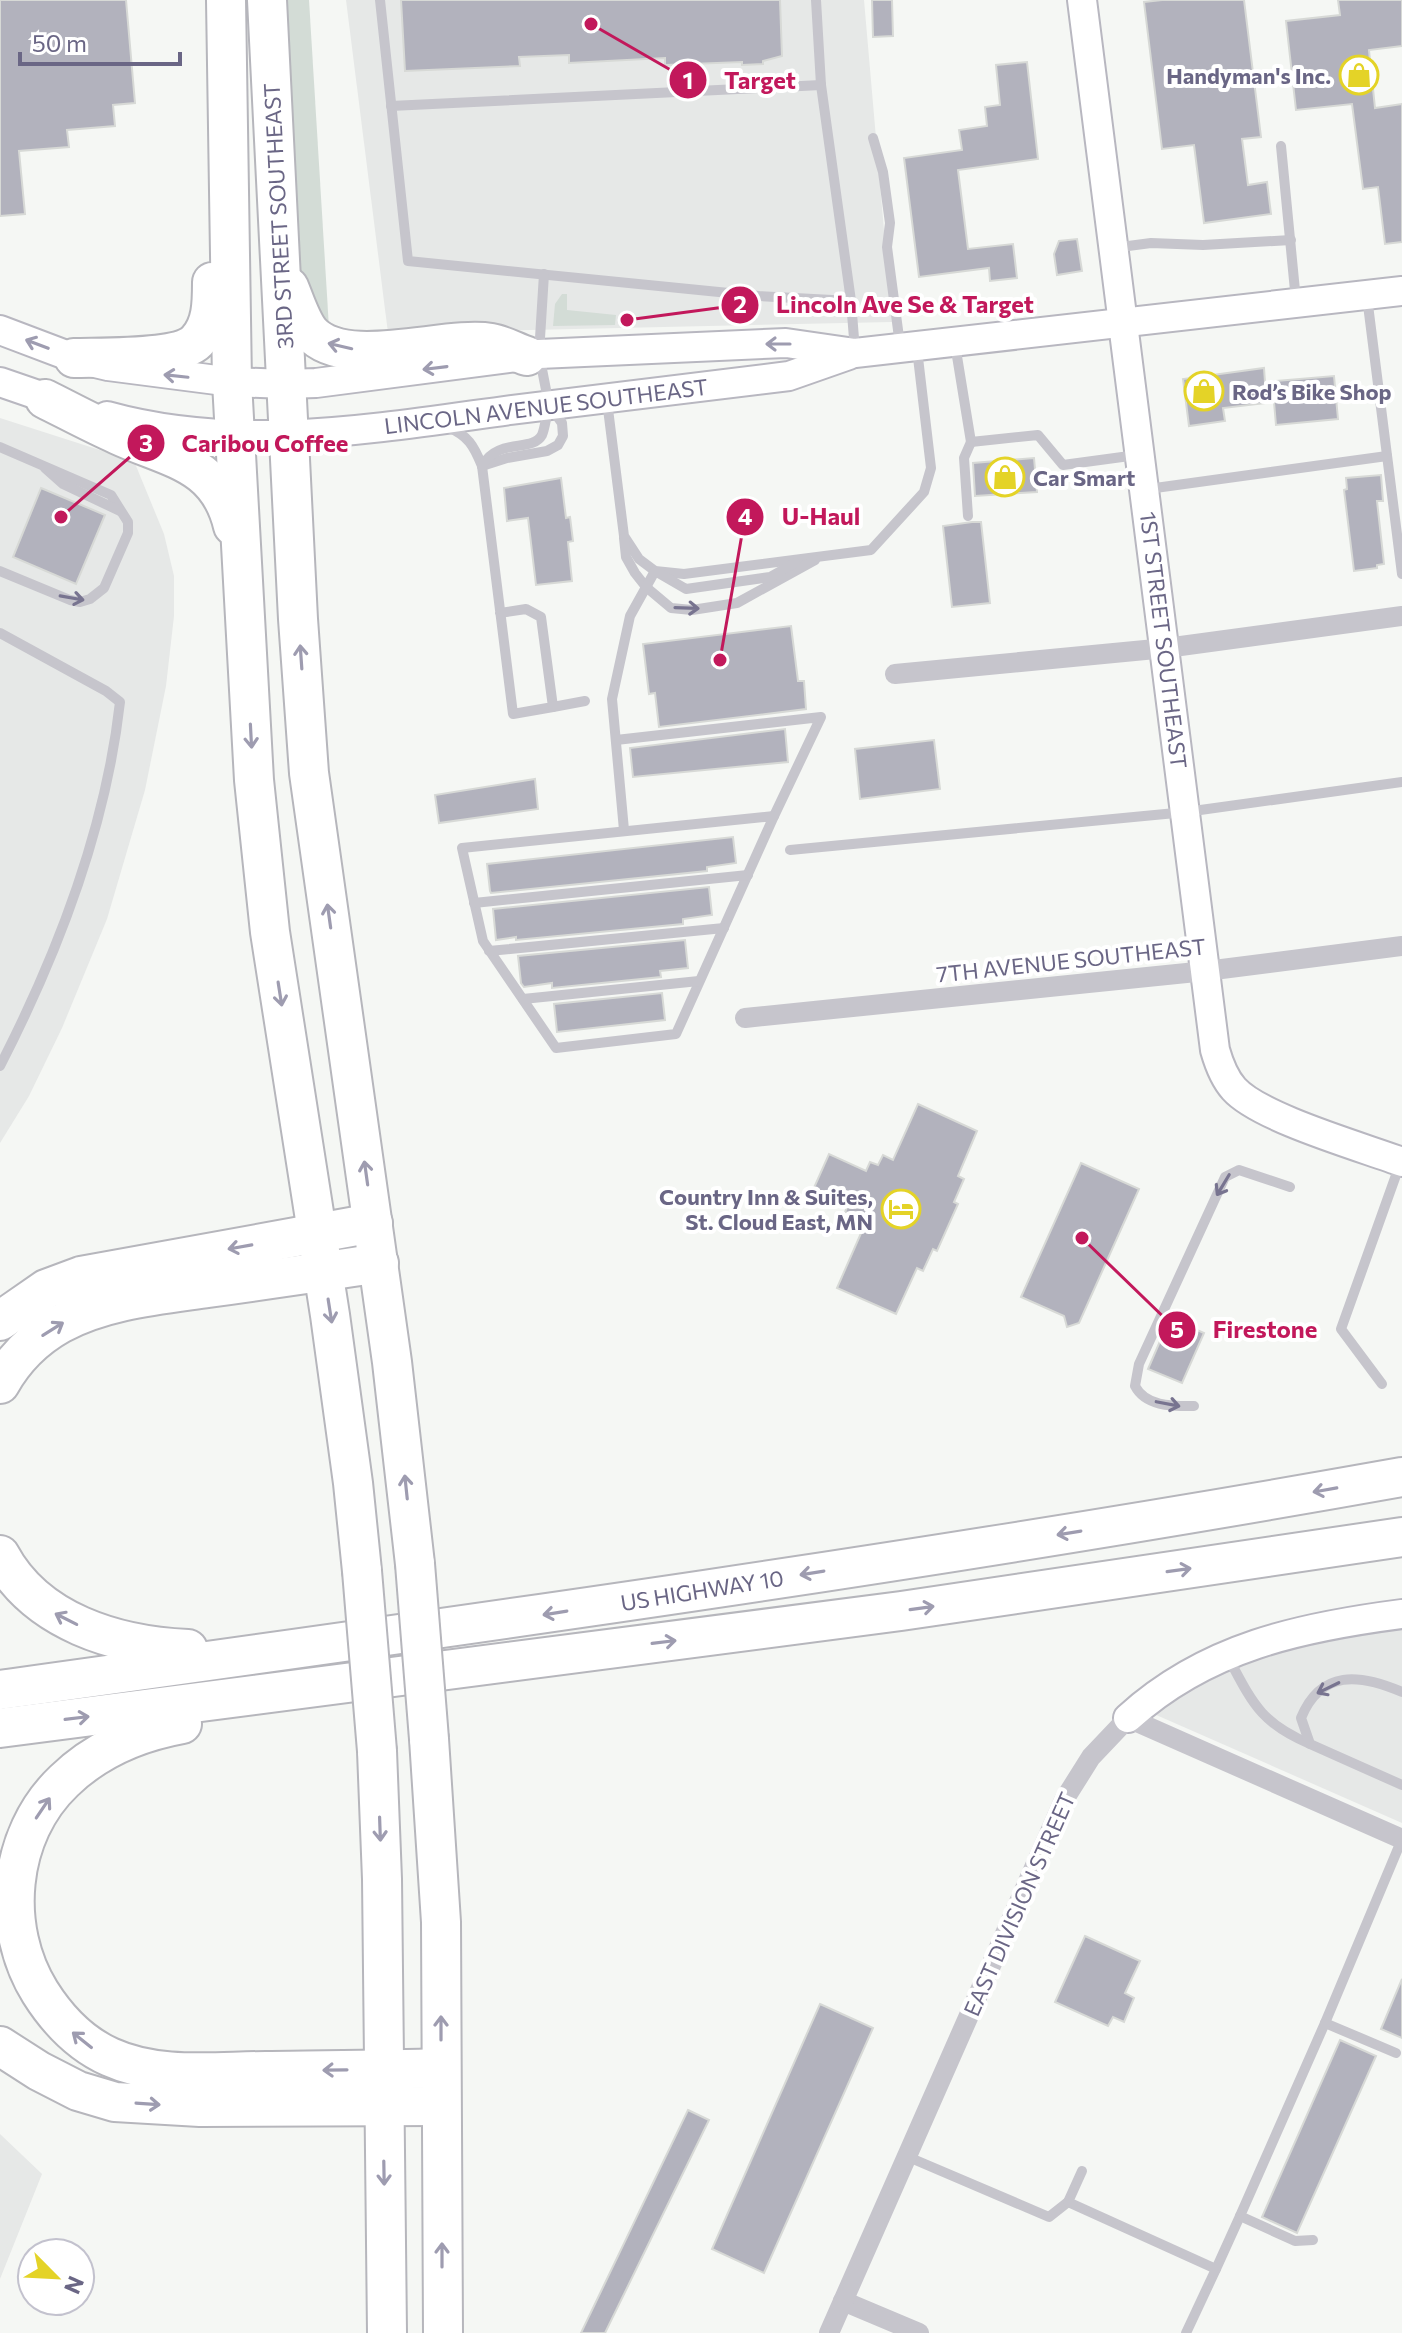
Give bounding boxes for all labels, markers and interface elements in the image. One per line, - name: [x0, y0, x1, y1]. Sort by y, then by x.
- scale bar: [20, 16, 180, 66]
- text: 50 m: [32, 28, 87, 57]
- shop icon: Handyman's Inc.: [1338, 54, 1380, 96]
- callout: Target: [668, 56, 812, 104]
- place label: Handyman's Inc.: [1166, 62, 1331, 89]
- text: 1: [683, 65, 693, 94]
- text: Target: [724, 65, 796, 94]
- street label: 3RD STREET SOUTHEAST: [258, 82, 298, 350]
- callout: Lincoln Ave Se & Target: [720, 281, 1050, 329]
- text: 2: [733, 289, 747, 318]
- text: Lincoln Ave Se & Target: [776, 289, 1034, 318]
- one-way arrow: [25, 336, 50, 350]
- one-way arrow: [765, 336, 792, 351]
- one-way arrow: [327, 338, 353, 353]
- one-way arrow: [422, 360, 449, 375]
- one-way arrow: [163, 368, 190, 383]
- shop icon: Rod’s Bike Shop: [1183, 370, 1225, 412]
- street label: LINCOLN AVENUE SOUTHEAST: [383, 373, 709, 439]
- place label: Rod’s Bike Shop: [1232, 378, 1392, 405]
- callout: Caribou Coffee: [126, 419, 365, 467]
- text: 3: [139, 428, 153, 457]
- text: Caribou Coffee: [182, 428, 348, 457]
- shop icon: Car Smart: [984, 456, 1026, 498]
- place label: Car Smart: [1033, 464, 1135, 491]
- callout: U-Haul: [725, 493, 876, 541]
- text: 4: [738, 501, 753, 530]
- text: U-Haul: [782, 501, 860, 530]
- street label: 1ST STREET SOUTHEAST: [1135, 510, 1193, 770]
- one-way arrow: [59, 591, 85, 606]
- one-way arrow: [673, 601, 700, 616]
- one-way arrow: [293, 645, 308, 671]
- one-way arrow: [244, 722, 259, 749]
- one-way arrow: [321, 904, 336, 929]
- street label: 7TH AVENUE SOUTHEAST: [935, 932, 1207, 988]
- one-way arrow: [273, 981, 288, 1007]
- one-way arrow: [358, 1161, 373, 1186]
- one-way arrow: [1215, 1173, 1231, 1196]
- place label: Country Inn & Suites, St. Cloud East, MN: [659, 1183, 873, 1235]
- hotel icon: Country Inn & Suites, St. Cloud East, MN: [880, 1188, 922, 1230]
- one-way arrow: [228, 1241, 253, 1256]
- one-way arrow: [323, 1298, 338, 1323]
- callout: Firestone: [1157, 1306, 1333, 1354]
- text: 5: [1170, 1314, 1184, 1343]
- text: Firestone: [1213, 1314, 1317, 1343]
- one-way arrow: [41, 1321, 64, 1337]
- one-way arrow: [1154, 1397, 1180, 1412]
- one-way arrow: [398, 1474, 413, 1501]
- one-way arrow: [1313, 1484, 1338, 1499]
- one-way arrow: [1057, 1526, 1082, 1541]
- one-way arrow: [1166, 1562, 1191, 1577]
- street label: US HIGHWAY 10: [618, 1564, 786, 1616]
- one-way arrow: [800, 1566, 825, 1581]
- one-way arrow: [908, 1600, 934, 1615]
- one-way arrow: [543, 1606, 568, 1621]
- one-way arrow: [54, 1610, 78, 1626]
- one-way arrow: [650, 1634, 677, 1649]
- one-way arrow: [1317, 1680, 1341, 1696]
- one-way arrow: [63, 1710, 90, 1725]
- street label: EAST DIVISION STREET: [957, 1788, 1081, 2020]
- one-way arrow: [35, 1797, 51, 1819]
- one-way arrow: [372, 1815, 387, 1842]
- one-way arrow: [433, 2015, 449, 2042]
- one-way arrow: [72, 2031, 93, 2049]
- one-way arrow: [322, 2062, 349, 2078]
- one-way arrow: [134, 2097, 161, 2112]
- one-way arrow: [376, 2159, 392, 2186]
- north arrow: [16, 2237, 96, 2317]
- one-way arrow: [434, 2242, 450, 2269]
- text: N: [59, 2272, 90, 2298]

